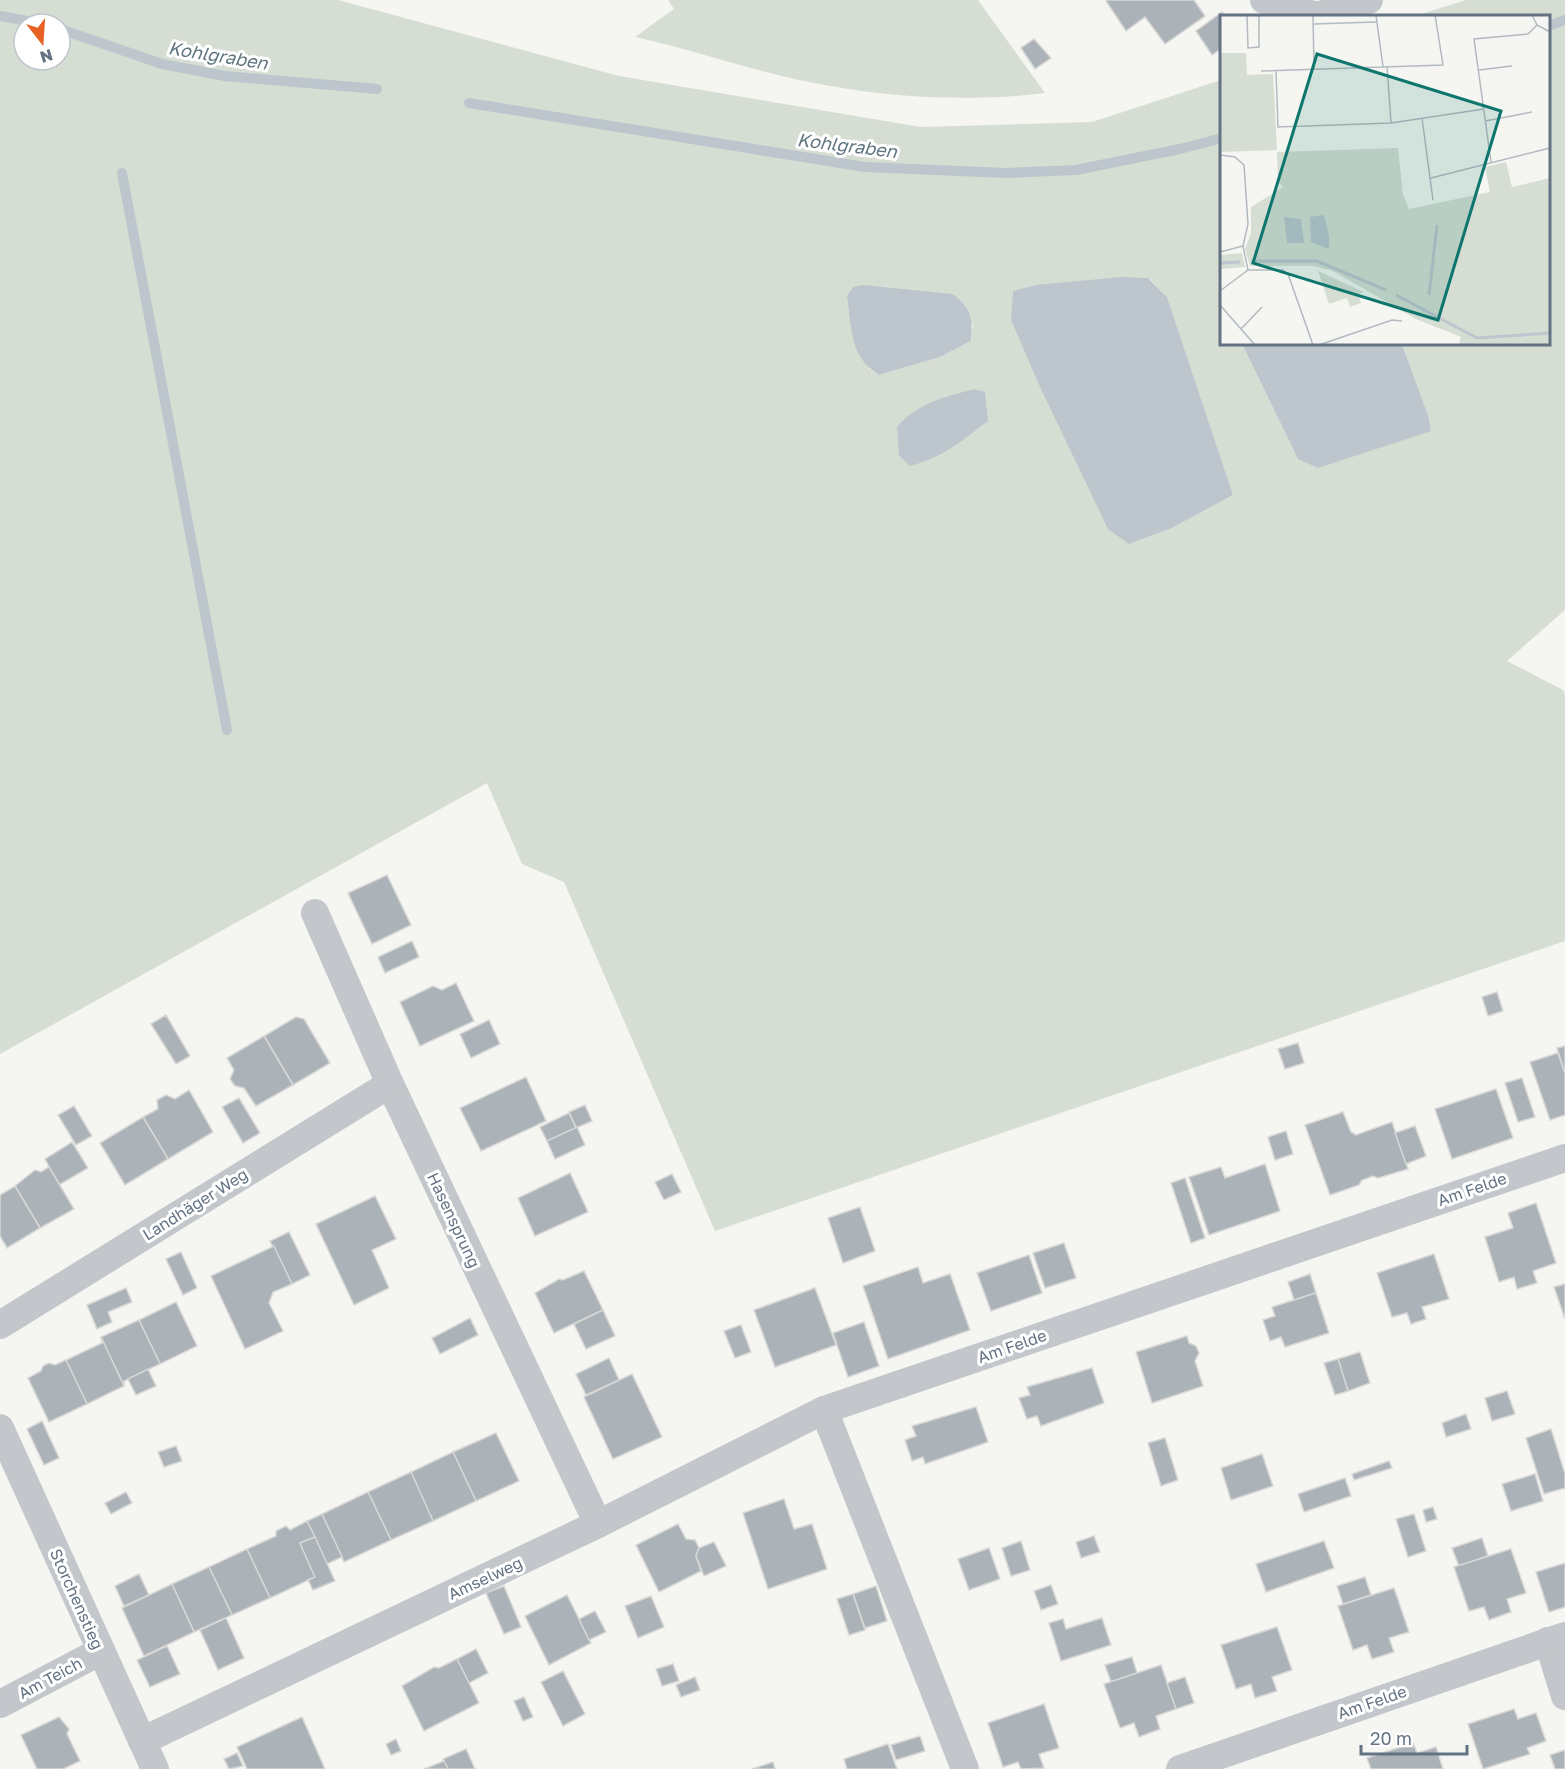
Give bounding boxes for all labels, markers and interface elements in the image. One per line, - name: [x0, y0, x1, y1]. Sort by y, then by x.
- north arrow: [12, 12, 72, 72]
- inset map: [1220, 15, 1550, 345]
- water label: Kohlgraben: [167, 36, 270, 74]
- text: N: [38, 45, 55, 68]
- water label: Kohlgraben: [796, 128, 899, 162]
- street label: Landhäger Weg: [139, 1164, 251, 1244]
- street label: Am Felde: [1435, 1168, 1509, 1210]
- street label: Hasensprung: [423, 1169, 485, 1271]
- street label: Am Felde: [975, 1325, 1049, 1367]
- street label: Storchenstieg: [46, 1546, 108, 1652]
- street label: Amselweg: [445, 1552, 525, 1604]
- street label: Am Teich: [15, 1653, 85, 1703]
- street label: Am Felde: [1335, 1681, 1409, 1723]
- scale bar: [1361, 1718, 1468, 1756]
- text: 20 m: [1370, 1727, 1412, 1749]

